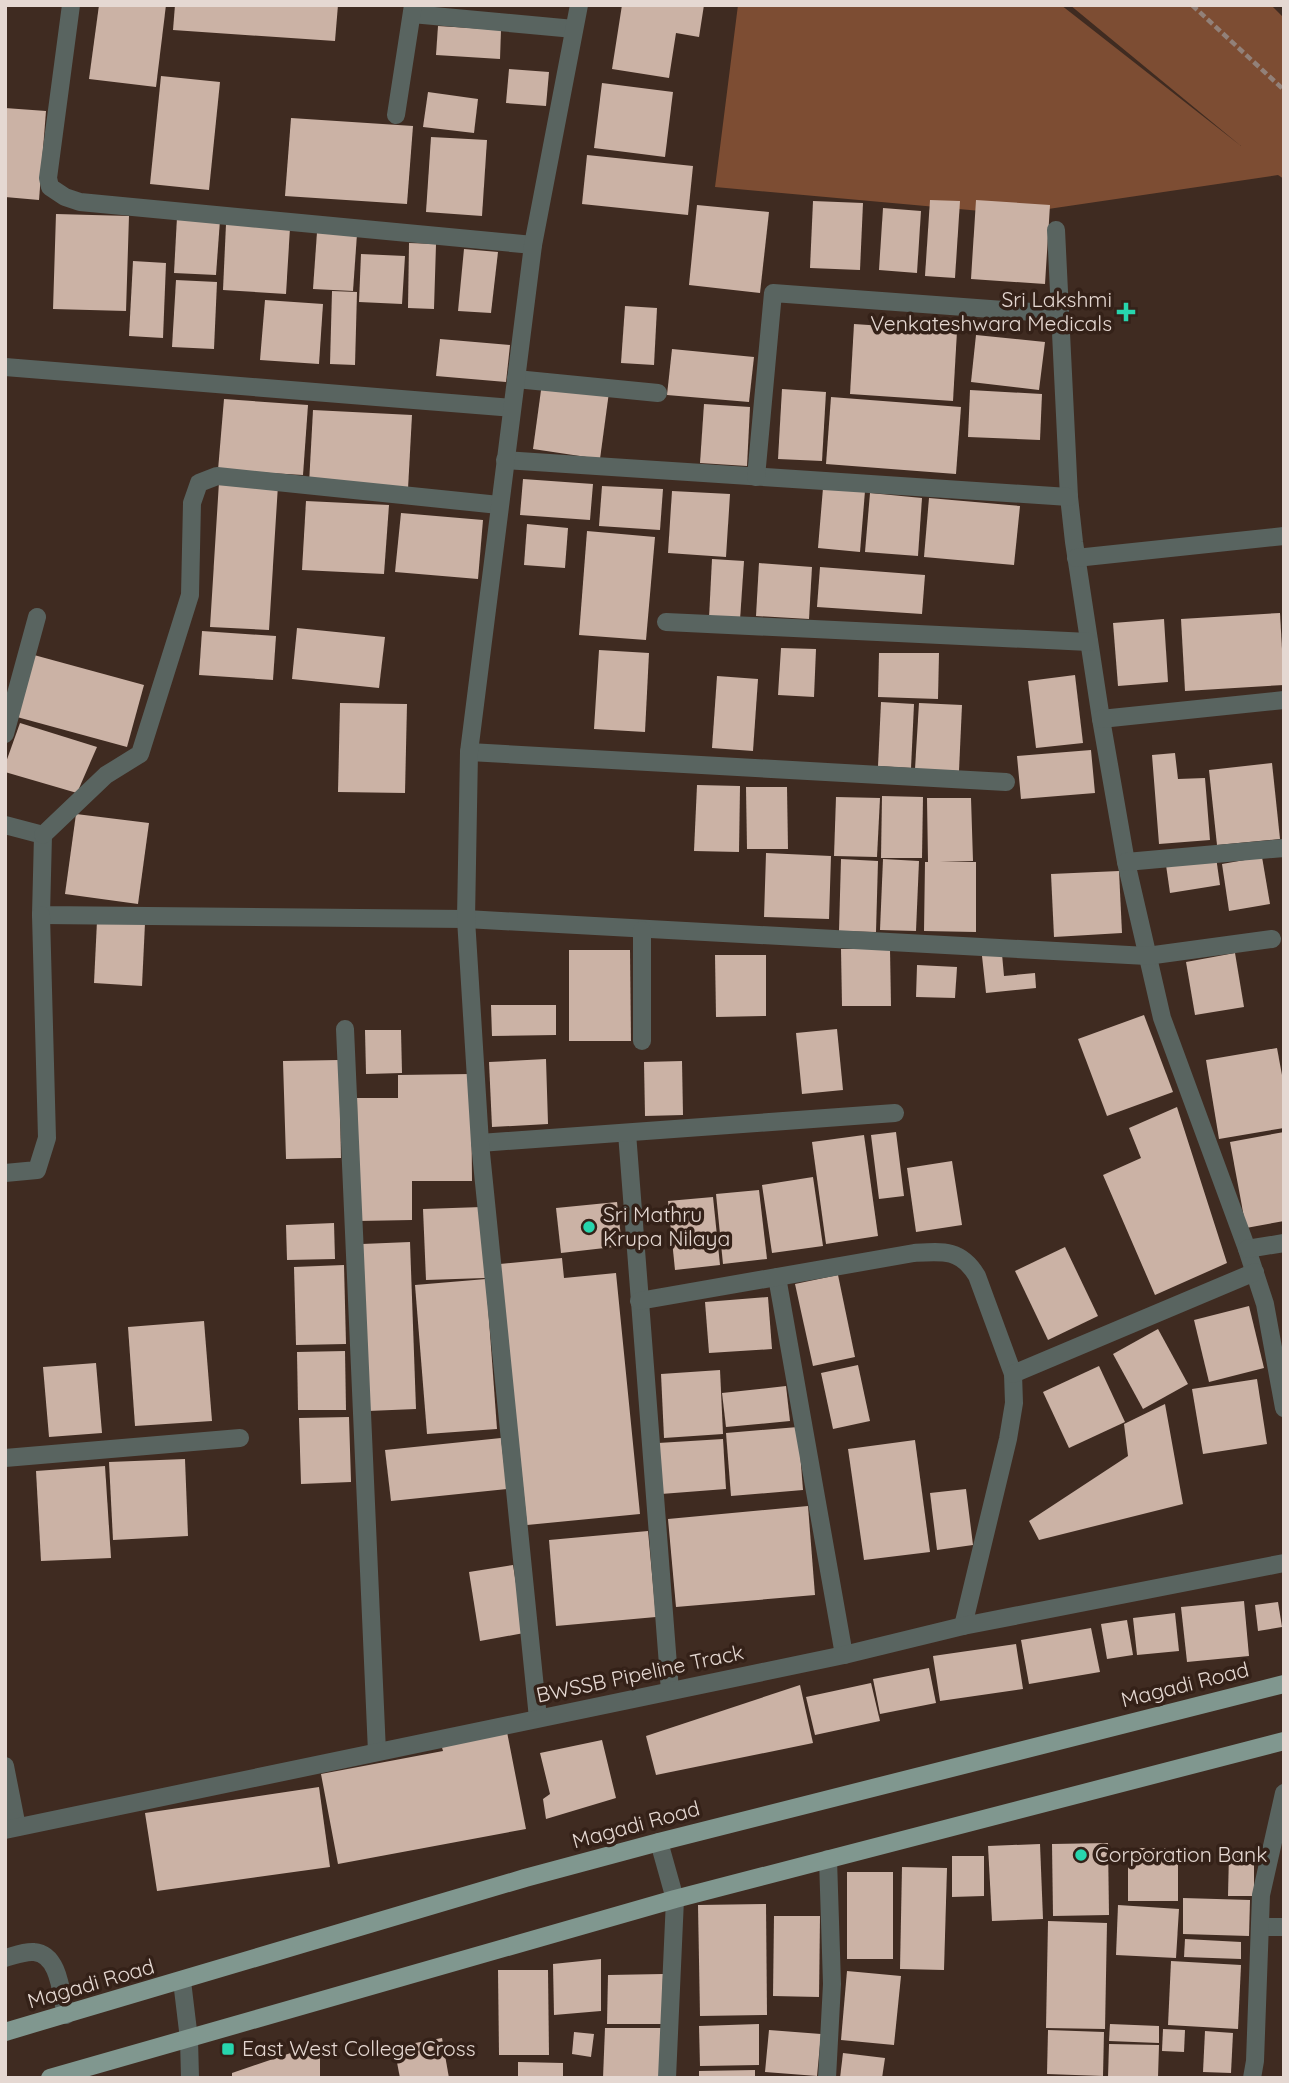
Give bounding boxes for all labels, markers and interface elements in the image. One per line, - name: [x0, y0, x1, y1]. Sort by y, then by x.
- place label: Sri Lakshmi Venkateshwara Medicals: [870, 286, 1112, 336]
- marker: Sri Lakshmi Venkateshwara Medicals: [1118, 304, 1134, 320]
- place label: Sri Mathru Krupa Nilaya: [603, 1201, 730, 1251]
- marker: Sri Mathru Krupa Nilaya: [581, 1219, 597, 1235]
- street label: BWSSB Pipeline Track: [534, 1638, 746, 1708]
- street label: Magadi Road: [1118, 1656, 1251, 1712]
- street label: Magadi Road: [569, 1795, 702, 1854]
- place label: Corporation Bank: [1095, 1841, 1267, 1867]
- marker: Corporation Bank: [1073, 1847, 1089, 1863]
- street label: Magadi Road: [24, 1953, 157, 2014]
- place label: East West College Cross: [242, 2035, 476, 2061]
- marker: East West College Cross: [220, 2041, 236, 2057]

